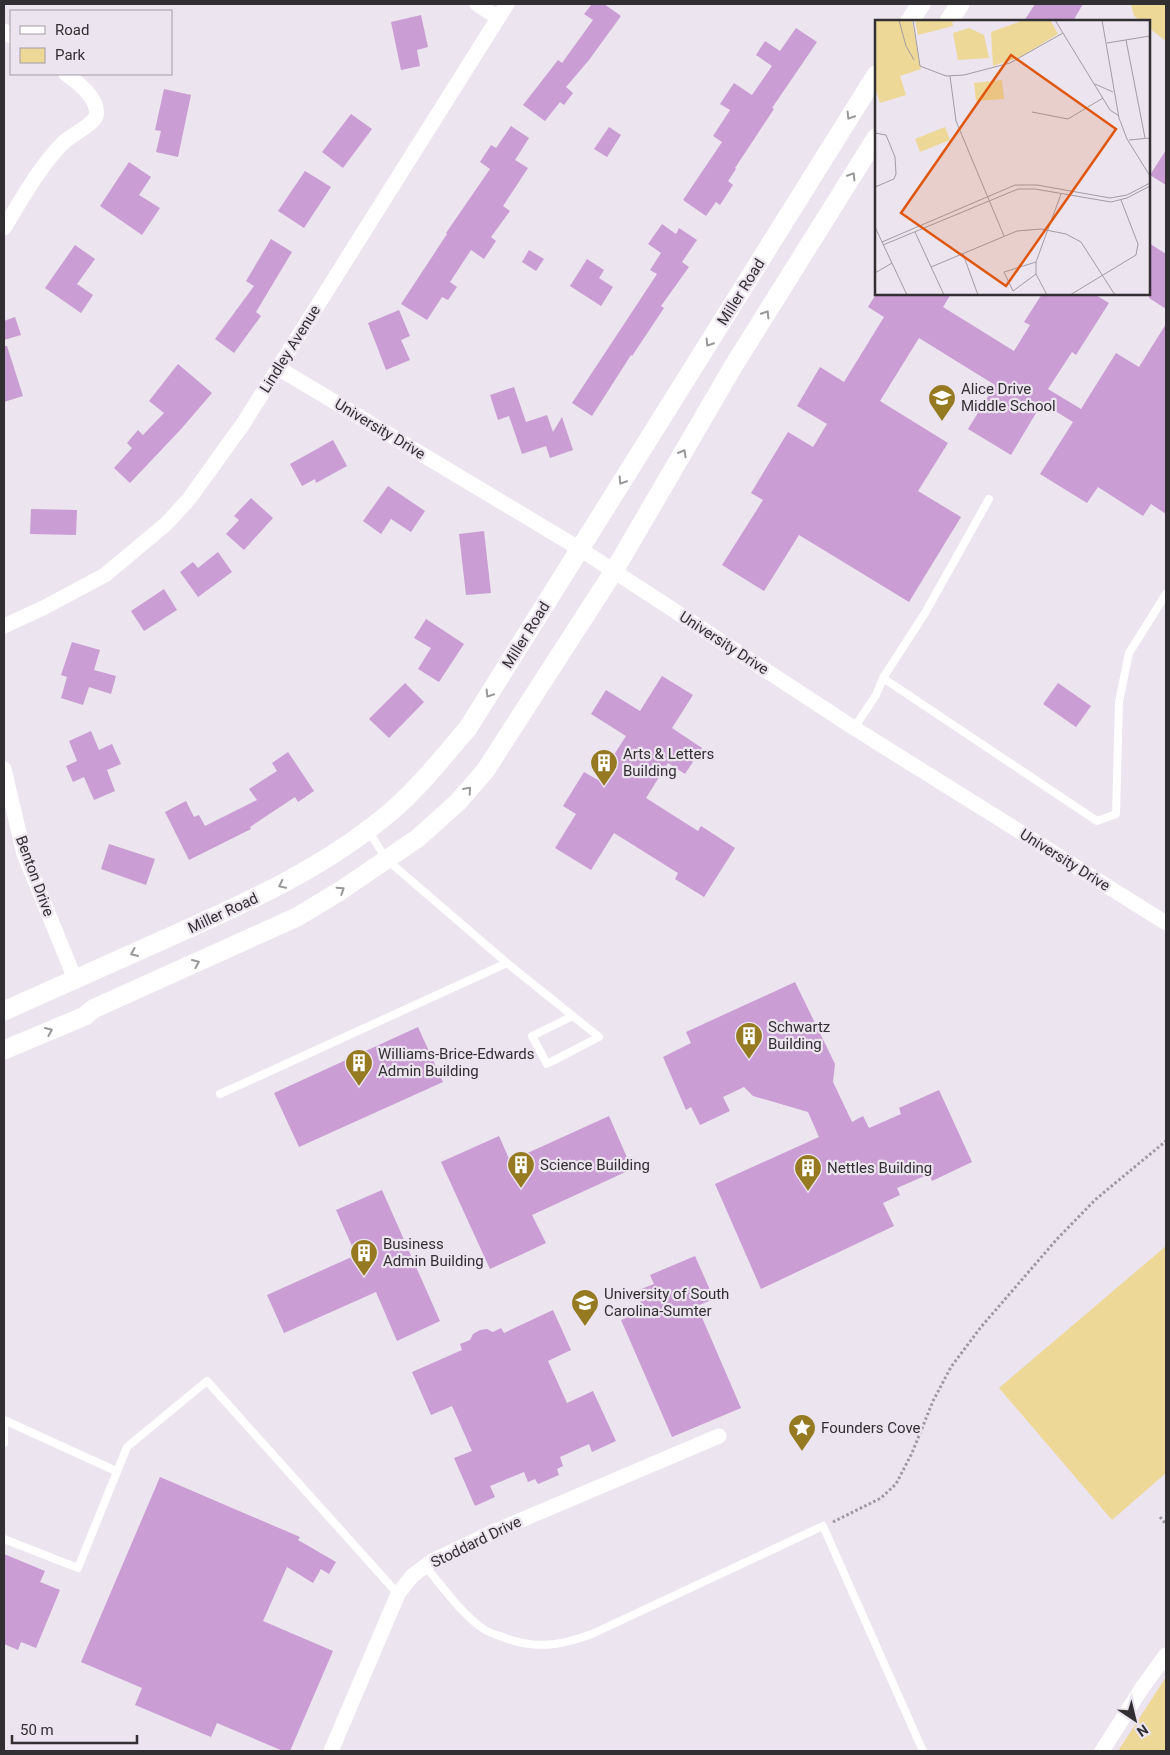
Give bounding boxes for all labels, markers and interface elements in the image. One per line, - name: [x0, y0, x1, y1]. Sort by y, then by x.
- legend: [10, 10, 172, 75]
- inset map: [875, 20, 1150, 295]
- text: Road: [55, 21, 89, 39]
- text: Park: [55, 46, 86, 64]
- one-way arrow: [847, 111, 857, 120]
- one-way arrow: [846, 172, 856, 181]
- street label: Miller Road: [713, 255, 769, 329]
- street label: Lindley Avenue: [256, 302, 324, 396]
- one-way arrow: [760, 310, 770, 319]
- one-way arrow: [705, 338, 715, 347]
- place label: Alice Drive Middle School: [961, 380, 1056, 415]
- school or university icon: Alice Drive Middle School: [927, 383, 957, 422]
- street label: University Drive: [331, 395, 429, 463]
- one-way arrow: [676, 450, 686, 459]
- one-way arrow: [619, 475, 629, 484]
- street label: Miller Road: [498, 598, 554, 672]
- street label: University Drive: [676, 607, 772, 679]
- one-way arrow: [485, 689, 495, 698]
- place label: Arts & Letters Building: [623, 745, 714, 780]
- building icon: Arts & Letters Building: [589, 748, 619, 787]
- one-way arrow: [463, 787, 472, 796]
- street label: University Drive: [1017, 825, 1113, 895]
- street label: Benton Drive: [12, 833, 58, 919]
- one-way arrow: [278, 879, 287, 889]
- one-way arrow: [335, 887, 344, 896]
- street label: Miller Road: [185, 889, 261, 937]
- one-way arrow: [130, 946, 139, 957]
- one-way arrow: [191, 959, 200, 969]
- place label: Schwartz Building: [768, 1018, 830, 1053]
- building icon: Schwartz Building: [734, 1021, 764, 1060]
- one-way arrow: [44, 1027, 53, 1037]
- place label: Williams-Brice-Edwards Admin Building: [378, 1045, 535, 1080]
- building icon: Williams-Brice-Edwards Admin Building: [344, 1048, 374, 1087]
- building icon: Science Building: [506, 1150, 536, 1189]
- building icon: Nettles Building: [793, 1153, 823, 1192]
- place label: Science Building: [540, 1156, 650, 1174]
- place label: Nettles Building: [827, 1159, 932, 1177]
- place label: Business Admin Building: [383, 1235, 484, 1270]
- building icon: Business Admin Building: [349, 1238, 379, 1277]
- place label: University of South Carolina-Sumter: [604, 1285, 729, 1320]
- school or university icon: University of South Carolina-Sumter: [570, 1288, 600, 1327]
- place icon: Founders Cove: [787, 1413, 817, 1452]
- place label: Founders Cove: [821, 1419, 921, 1437]
- street label: Stoddard Drive: [428, 1512, 524, 1572]
- north arrow: [1110, 1695, 1160, 1745]
- scale bar: [12, 1712, 138, 1744]
- text: 50 m: [20, 1721, 54, 1739]
- text: N: [1134, 1721, 1151, 1740]

